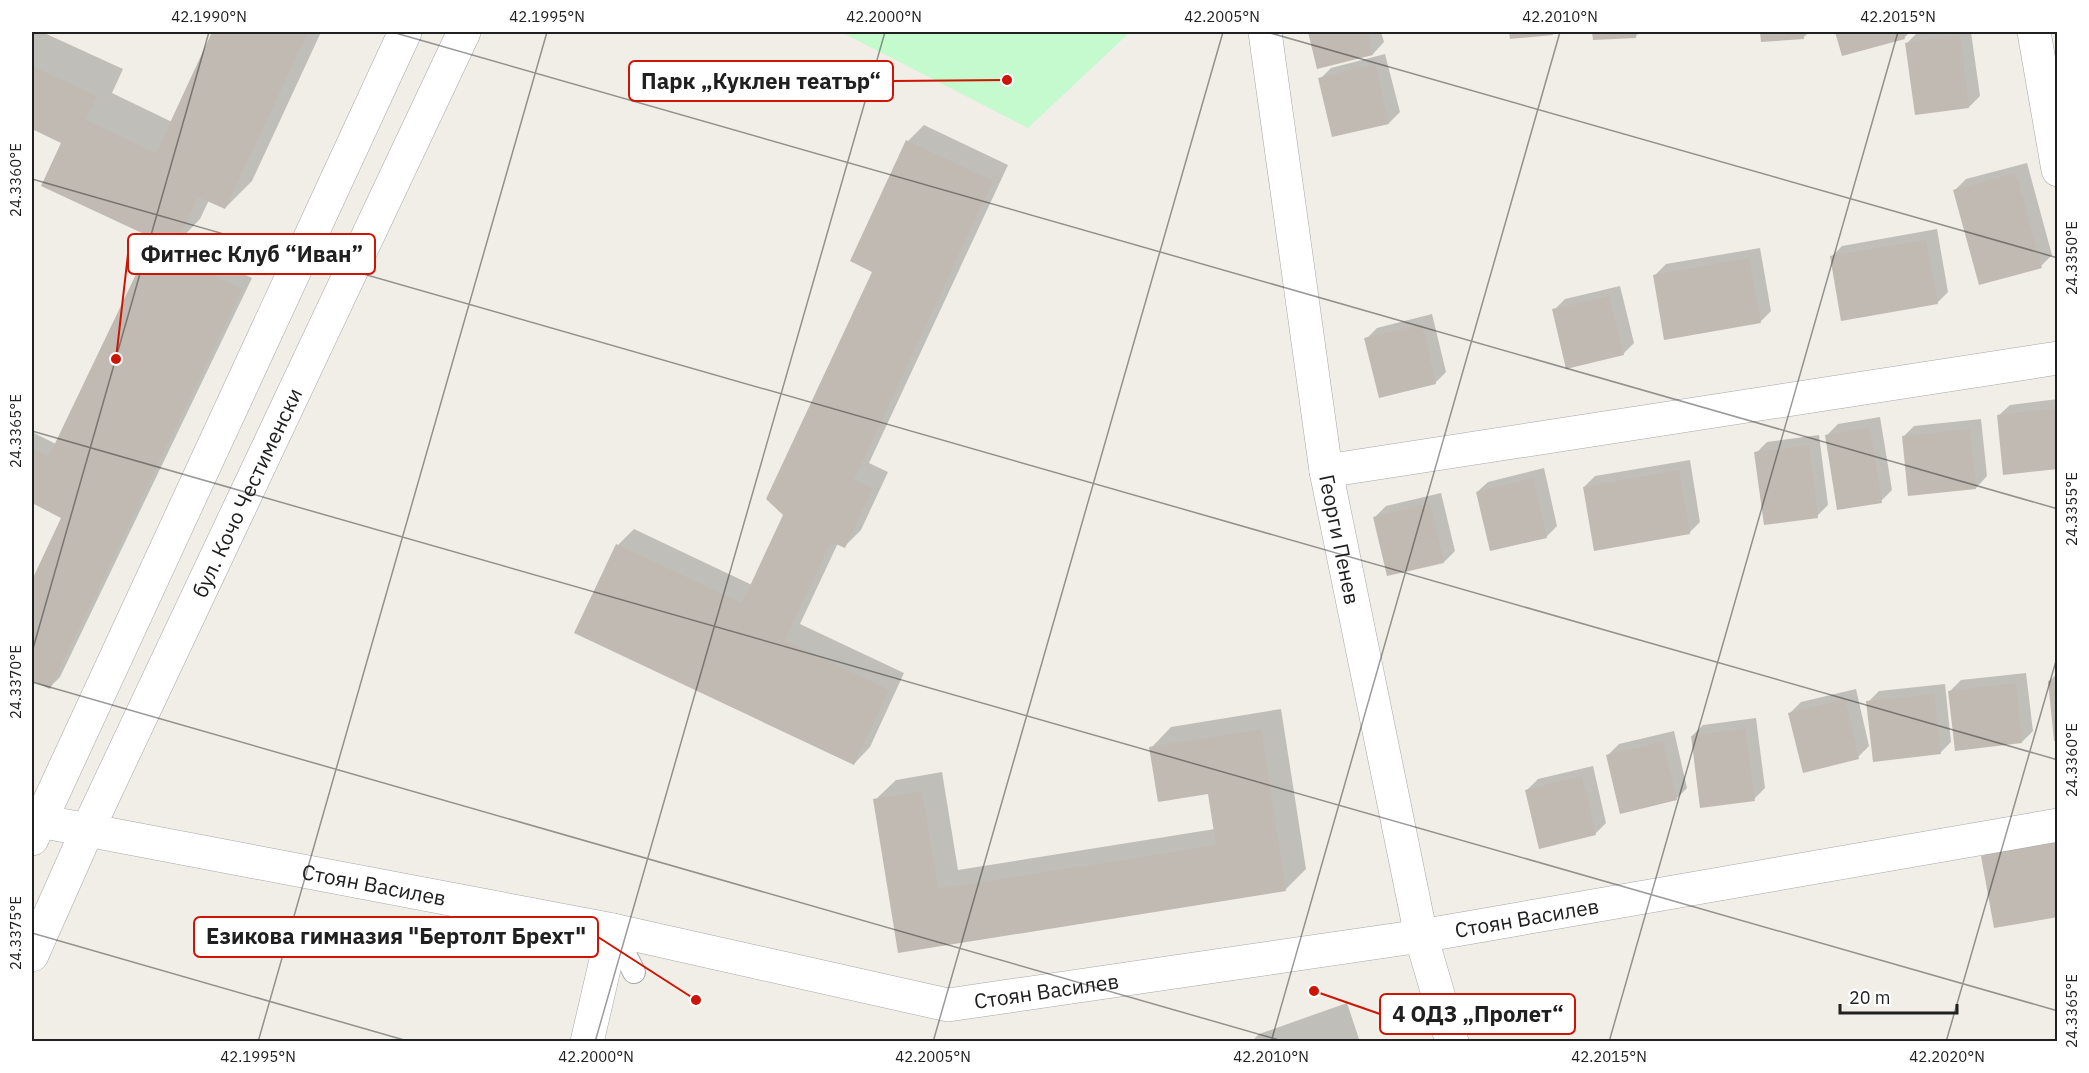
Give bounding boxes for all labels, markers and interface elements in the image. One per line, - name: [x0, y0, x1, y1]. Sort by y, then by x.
- text: 42.1990°N: [171, 7, 247, 26]
- text: 42.1995°N: [509, 7, 585, 26]
- text: 42.2000°N: [846, 7, 922, 26]
- text: 42.2005°N: [1184, 7, 1260, 26]
- text: 42.2010°N: [1522, 7, 1598, 26]
- text: 42.2015°N: [1860, 7, 1936, 26]
- callout: Парк „Куклен театър“: [629, 61, 893, 101]
- text: Парк „Куклен театър“: [641, 66, 881, 95]
- text: 24.3360°E: [6, 143, 25, 217]
- text: 24.3350°E: [2062, 221, 2081, 295]
- callout: Фитнес Клуб “Иван”: [128, 234, 375, 274]
- text: Фитнес Клуб “Иван”: [141, 239, 363, 268]
- street label: бул. Кочо Честименски: [185, 383, 308, 602]
- text: 24.3365°E: [6, 394, 25, 468]
- street label: Георги Пенев: [1313, 472, 1367, 607]
- text: 24.3355°E: [2062, 472, 2081, 546]
- text: 24.3370°E: [6, 645, 25, 719]
- text: 24.3360°E: [2062, 723, 2081, 797]
- street label: Стоян Василев: [300, 857, 448, 912]
- street label: Стоян Василев: [1452, 891, 1601, 944]
- text: 24.3375°E: [6, 896, 25, 970]
- callout: Езикова гимназия "Бертолт Брехт": [194, 917, 598, 957]
- text: Езикова гимназия "Бертолт Брехт": [206, 921, 586, 950]
- street label: Стоян Василев: [972, 966, 1121, 1015]
- text: 24.3365°E: [2062, 974, 2081, 1048]
- scale bar: [1840, 977, 1957, 1015]
- text: 20 m: [1849, 986, 1891, 1009]
- callout: 4 ОДЗ „Пролет“: [1380, 994, 1575, 1034]
- text: 4 ОДЗ „Пролет“: [1392, 999, 1564, 1028]
- text: 42.1995°N: [220, 1047, 296, 1066]
- text: 42.2000°N: [558, 1047, 634, 1066]
- text: 42.2005°N: [895, 1047, 971, 1066]
- text: 42.2010°N: [1233, 1047, 1309, 1066]
- text: 42.2015°N: [1571, 1047, 1647, 1066]
- text: 42.2020°N: [1909, 1047, 1985, 1066]

